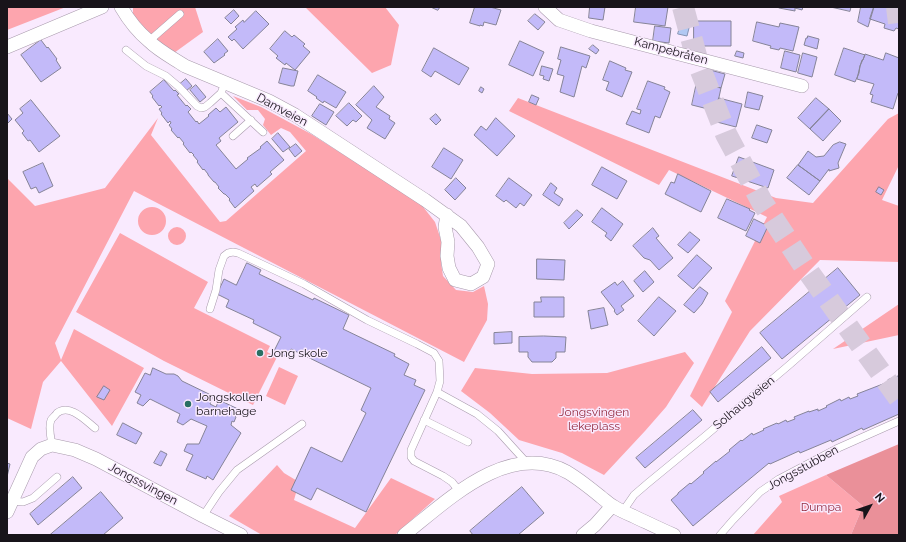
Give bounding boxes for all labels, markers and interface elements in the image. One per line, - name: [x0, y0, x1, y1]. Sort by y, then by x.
- street label: Kampebråten: [633, 34, 709, 68]
- street label: Damveien: [254, 91, 310, 129]
- place label: Jong skole: [268, 346, 328, 360]
- marker: Jong skole: [255, 348, 265, 358]
- street label: Solhaugveien: [710, 373, 778, 433]
- place label: Jongskollen barnehage: [196, 390, 263, 418]
- marker: Jongskollen barnehage: [183, 399, 193, 409]
- park label: Jongsvingen lekeplass: [559, 405, 629, 433]
- street label: Jongsstubben: [765, 443, 841, 493]
- street label: Jongssvingen: [106, 460, 180, 508]
- north arrow: [850, 486, 890, 526]
- text: N: [872, 491, 887, 505]
- park label: Dumpa: [801, 500, 841, 514]

